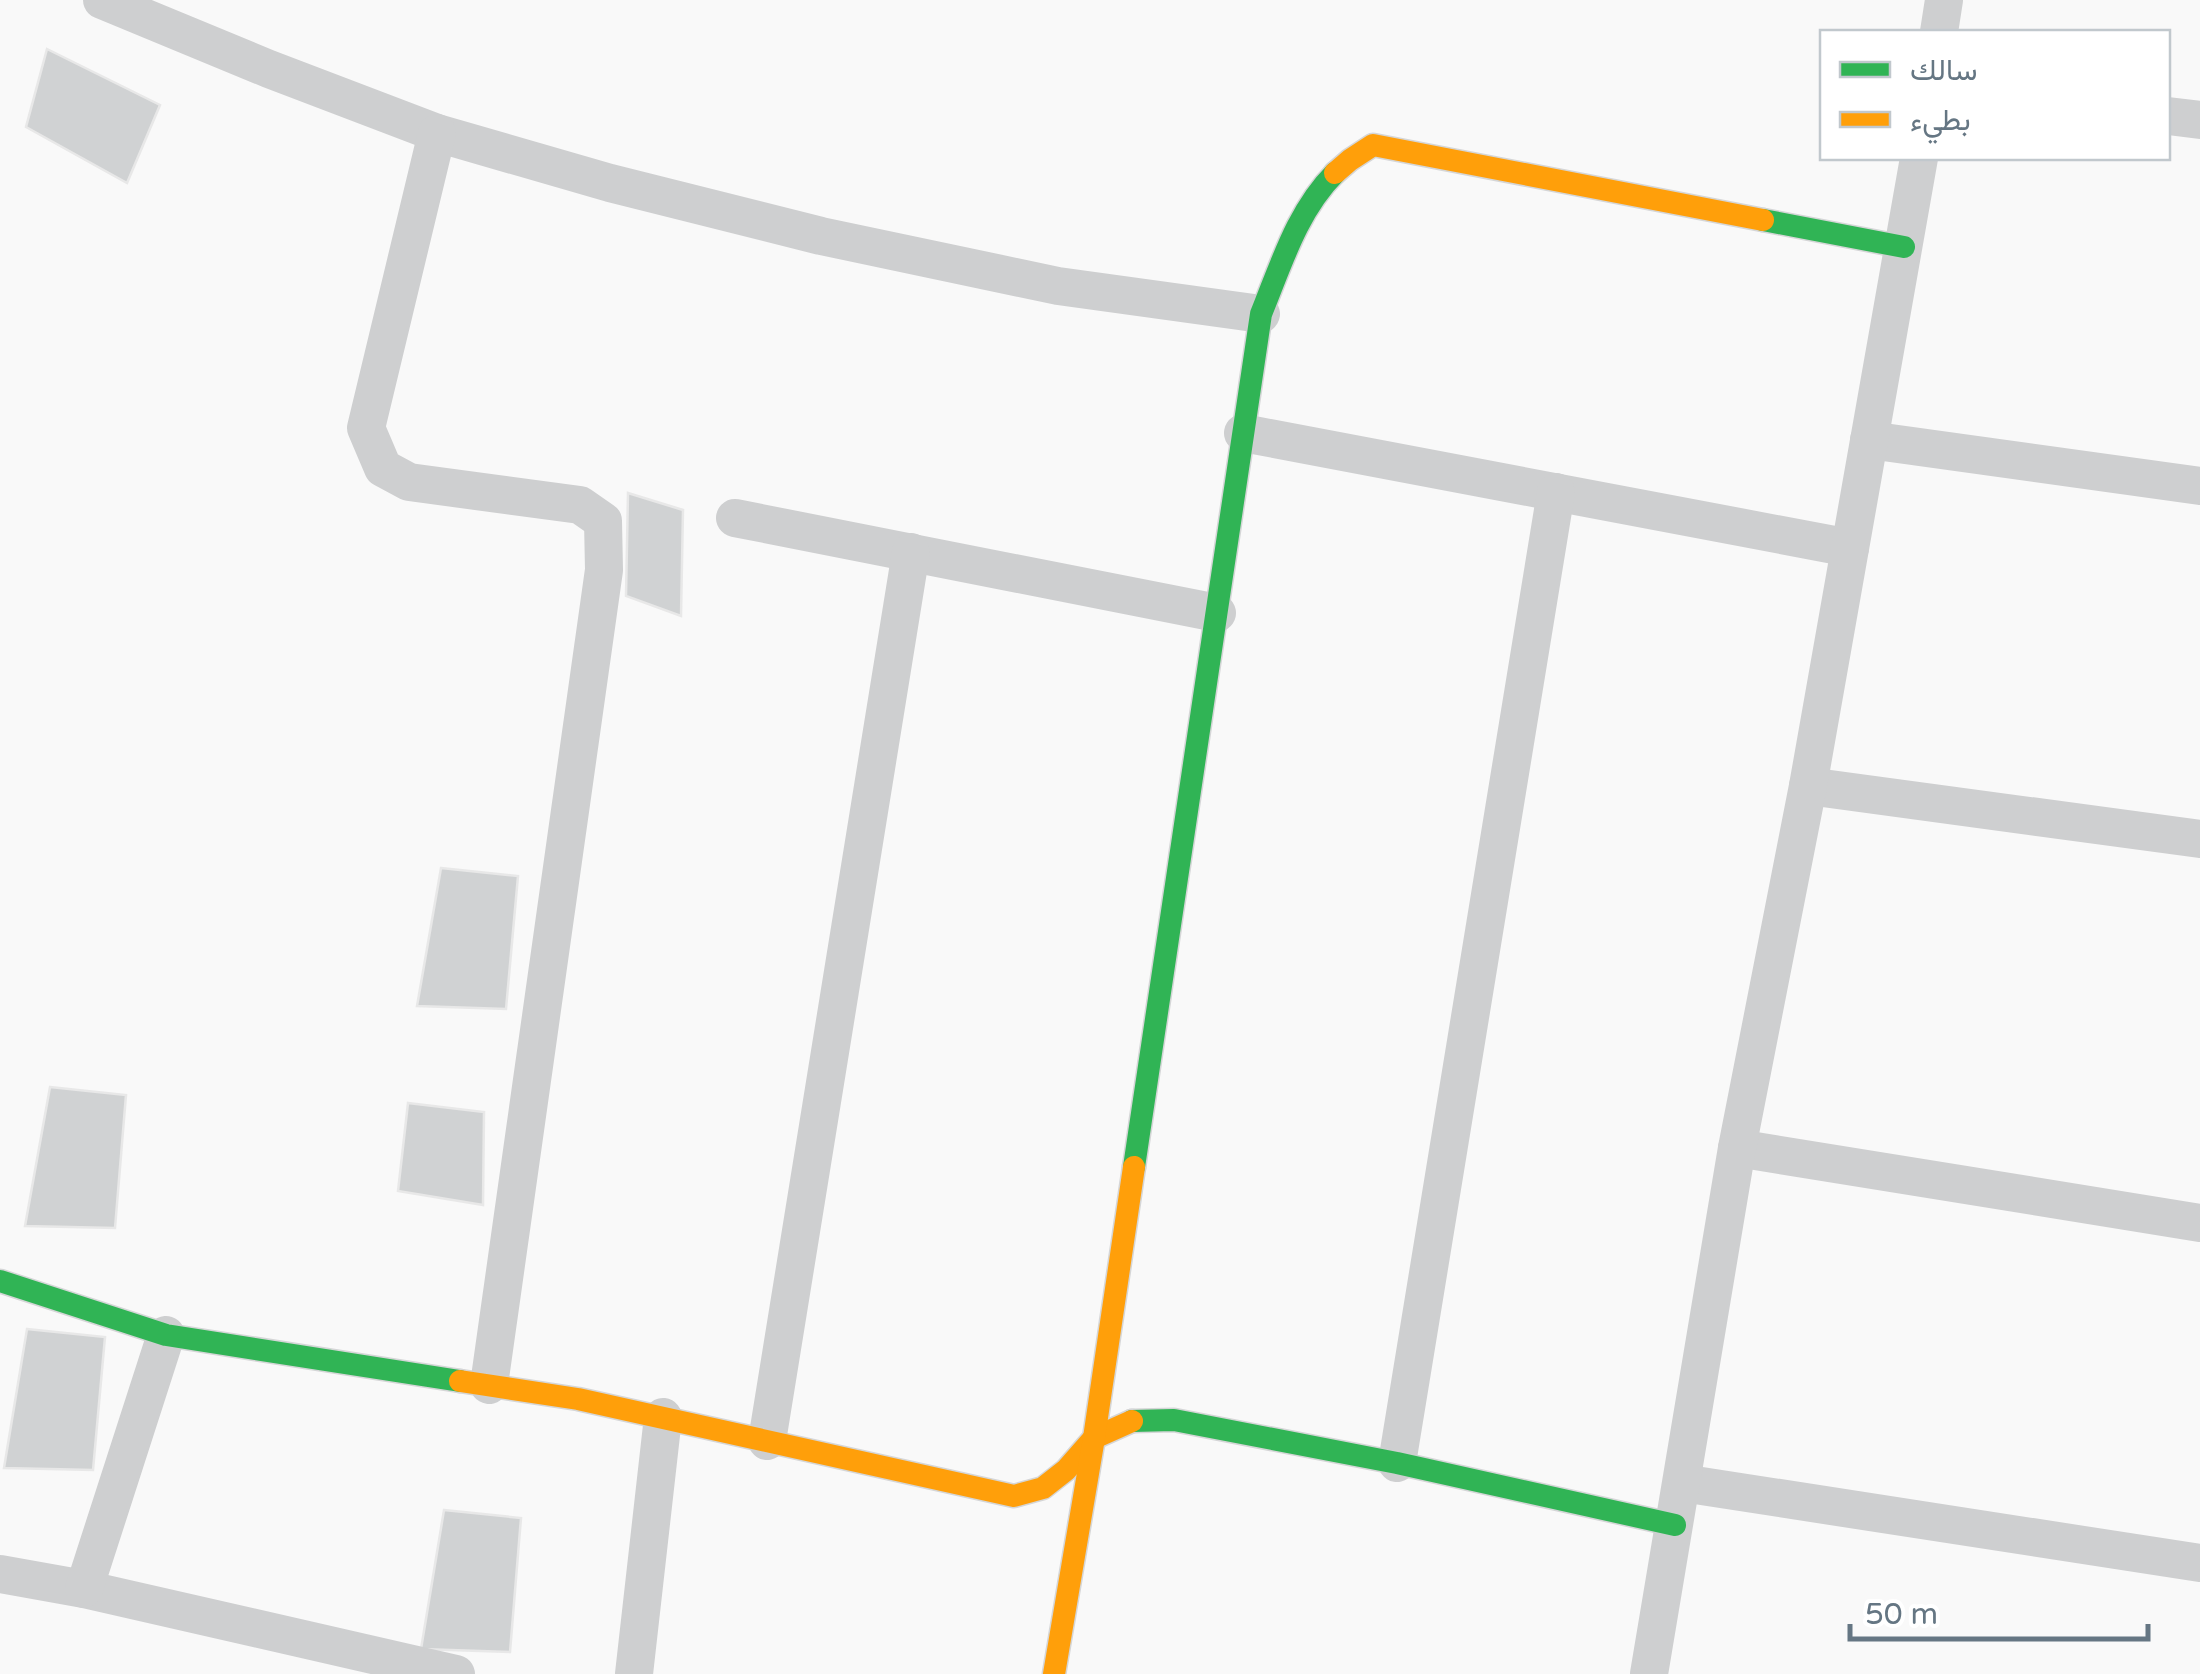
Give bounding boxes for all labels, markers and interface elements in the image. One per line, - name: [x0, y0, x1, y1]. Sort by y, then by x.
- legend: [1820, 30, 2170, 160]
- text: سالك: [1910, 52, 1977, 89]
- text: بطيء: [1910, 102, 1971, 144]
- scale bar: [1850, 1579, 2148, 1641]
- text: 50 m: [1865, 1596, 1938, 1633]

